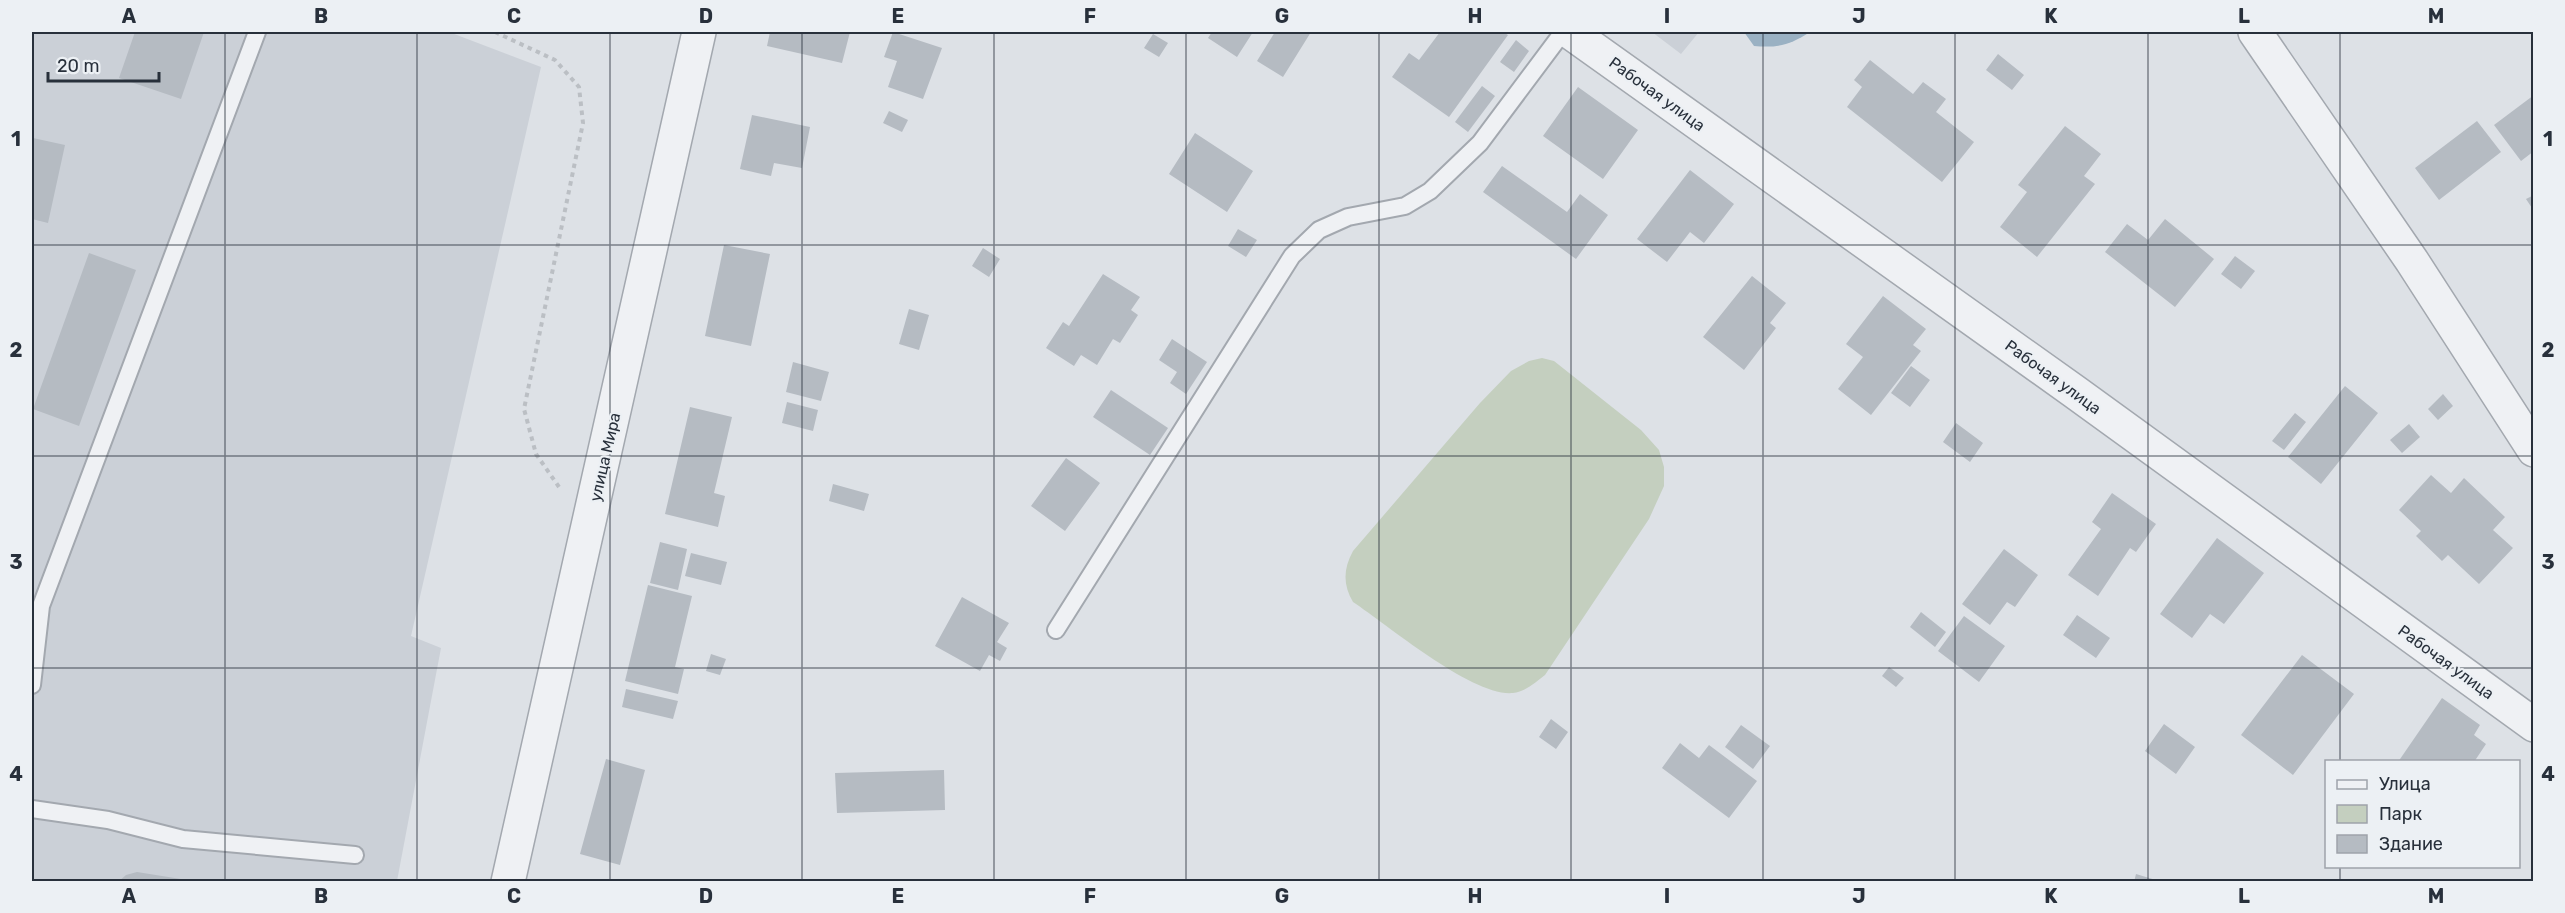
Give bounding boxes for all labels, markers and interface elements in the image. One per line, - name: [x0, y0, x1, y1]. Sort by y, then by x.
- text: A: [122, 4, 137, 28]
- text: B: [314, 4, 328, 28]
- text: C: [507, 4, 521, 28]
- text: D: [699, 4, 713, 28]
- text: E: [892, 4, 904, 28]
- text: F: [1084, 4, 1096, 28]
- text: G: [1275, 4, 1289, 28]
- text: H: [1468, 4, 1482, 28]
- text: I: [1664, 4, 1670, 28]
- text: J: [1852, 4, 1866, 28]
- text: K: [2044, 4, 2058, 28]
- text: L: [2238, 4, 2250, 28]
- text: M: [2428, 4, 2444, 28]
- scale bar: [48, 45, 159, 83]
- street label: Рабочая улица: [1605, 53, 1709, 135]
- text: 20 m: [57, 55, 99, 77]
- text: 1: [11, 127, 21, 151]
- text: 1: [2543, 127, 2553, 151]
- street label: Рабочая улица: [2001, 336, 2105, 418]
- text: 2: [10, 338, 23, 362]
- text: 2: [2542, 338, 2555, 362]
- street label: улица Мира: [586, 411, 624, 503]
- text: 3: [9, 550, 23, 574]
- text: 3: [2541, 550, 2555, 574]
- street label: Рабочая улица: [2394, 621, 2498, 703]
- legend: [2325, 760, 2520, 868]
- text: 4: [9, 762, 23, 786]
- text: 4: [2541, 762, 2555, 786]
- text: Улица: [2379, 773, 2431, 795]
- text: Парк: [2379, 803, 2423, 825]
- text: Здание: [2379, 833, 2443, 855]
- text: A: [122, 884, 137, 908]
- text: B: [314, 884, 328, 908]
- text: C: [507, 884, 521, 908]
- text: D: [699, 884, 713, 908]
- text: E: [892, 884, 904, 908]
- text: F: [1084, 884, 1096, 908]
- text: G: [1275, 884, 1289, 908]
- text: H: [1468, 884, 1482, 908]
- text: I: [1664, 884, 1670, 908]
- text: J: [1852, 884, 1866, 908]
- text: K: [2044, 884, 2058, 908]
- text: L: [2238, 884, 2250, 908]
- text: M: [2428, 884, 2444, 908]

